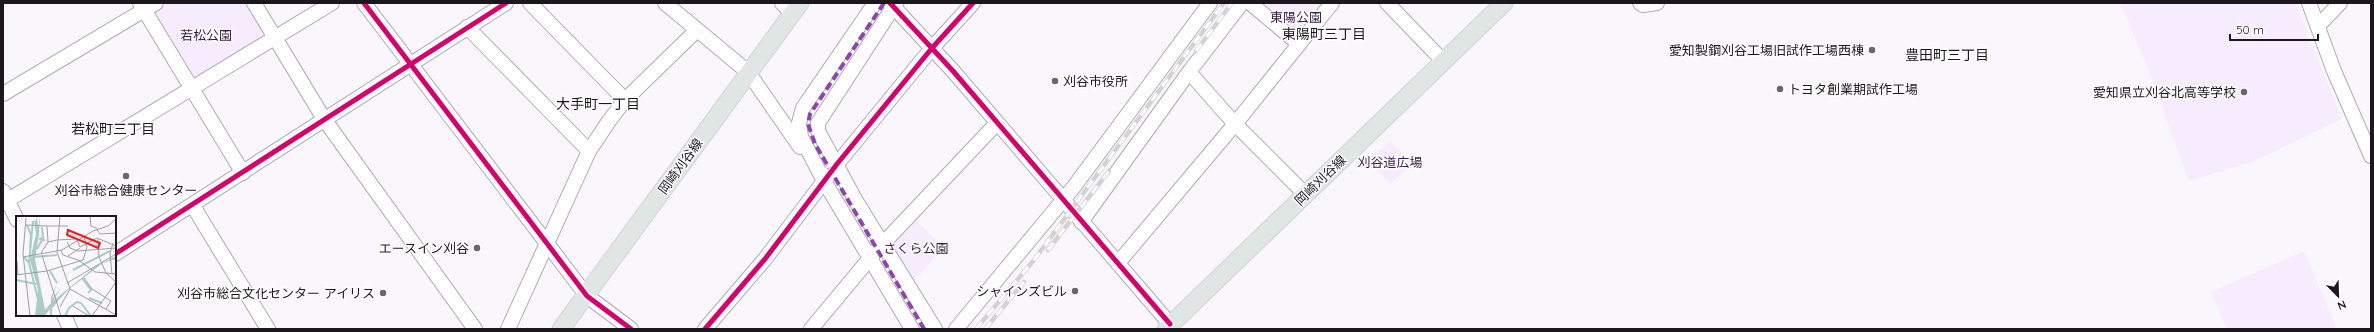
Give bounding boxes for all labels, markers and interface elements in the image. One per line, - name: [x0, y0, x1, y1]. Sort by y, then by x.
- park label: 東陽公園: [1270, 9, 1322, 25]
- scale bar: [2230, 16, 2318, 42]
- text: 50 m: [2236, 22, 2264, 37]
- district label: 東陽町三丁目: [1282, 25, 1366, 43]
- park label: 若松公園: [180, 27, 232, 43]
- place label: 愛知製鋼刈谷工場旧試作工場西棟: [1669, 42, 1864, 58]
- marker: 愛知製鋼刈谷工場旧試作工場西棟: [1867, 45, 1877, 55]
- district label: 豊田町三丁目: [1905, 46, 1989, 64]
- place label: 刈谷市役所: [1063, 73, 1128, 89]
- marker: 刈谷市役所: [1050, 76, 1060, 86]
- place label: トヨタ創業期試作工場: [1788, 81, 1918, 97]
- marker: トヨタ創業期試作工場: [1775, 84, 1785, 94]
- place label: 愛知県立刈谷北高等学校: [2093, 84, 2236, 100]
- marker: 愛知県立刈谷北高等学校: [2239, 87, 2249, 97]
- district label: 大手町一丁目: [556, 95, 640, 113]
- district label: 若松町三丁目: [71, 120, 155, 138]
- street label: 岡崎刈谷線: [654, 135, 706, 197]
- street label: 岡崎刈谷線: [1291, 152, 1349, 208]
- park label: 刈谷道広場: [1357, 154, 1423, 170]
- marker: 刈谷市総合健康センター: [121, 171, 131, 181]
- place label: 刈谷市総合健康センター: [54, 182, 198, 198]
- inset map: [16, 216, 116, 316]
- place label: エースイン刈谷: [379, 240, 469, 256]
- park label: さくら公園: [883, 240, 949, 256]
- marker: エースイン刈谷: [472, 243, 482, 253]
- north arrow: [2318, 276, 2358, 316]
- place label: シャインズビル: [976, 283, 1067, 299]
- place label: 刈谷市総合文化センター アイリス: [177, 285, 375, 301]
- marker: シャインズビル: [1070, 286, 1080, 296]
- marker: 刈谷市総合文化センター アイリス: [378, 288, 388, 298]
- text: N: [2335, 297, 2348, 313]

